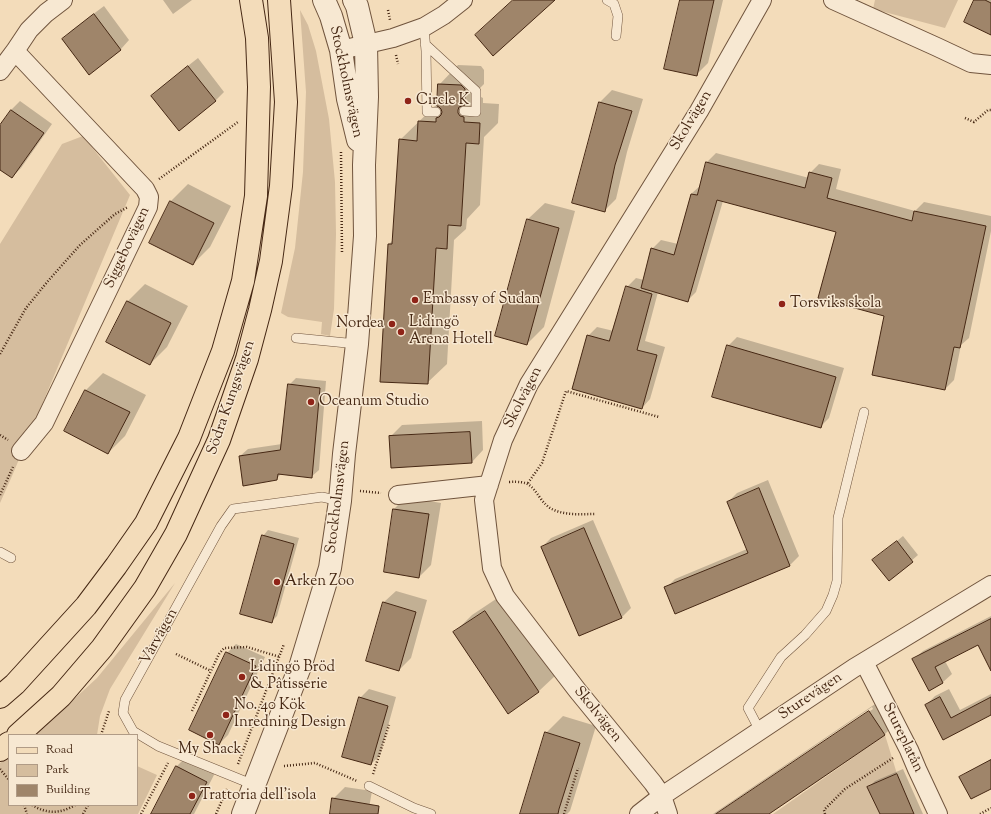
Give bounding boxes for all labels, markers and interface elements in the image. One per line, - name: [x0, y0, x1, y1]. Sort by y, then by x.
- street label: Stockholmsvägen: [324, 24, 366, 140]
- street label: Skolvägen: [667, 88, 717, 154]
- place label: Circle K: [416, 92, 469, 110]
- marker: Circle K: [403, 96, 413, 106]
- street label: Siggebovägen: [101, 204, 155, 292]
- place label: Embassy of Sudan: [423, 291, 540, 309]
- marker: Embassy of Sudan: [410, 295, 420, 305]
- place label: Torsviks skola: [790, 295, 881, 313]
- marker: Torsviks skola: [777, 299, 787, 309]
- place label: Lidingö Arena Hotell: [409, 314, 493, 349]
- place label: Nordea: [336, 315, 384, 333]
- marker: Nordea: [387, 319, 397, 329]
- marker: Lidingö Arena Hotell: [396, 327, 406, 337]
- street label: Södra Kungsvägen: [204, 338, 260, 458]
- street label: Skolvägen: [501, 364, 547, 432]
- place label: Oceanum Studio: [319, 393, 429, 411]
- marker: Oceanum Studio: [306, 397, 316, 407]
- street label: Stockholmsvägen: [323, 439, 355, 555]
- place label: Arken Zoo: [285, 573, 354, 591]
- marker: Arken Zoo: [272, 577, 282, 587]
- street label: Vårvägen: [137, 606, 183, 668]
- place label: Lidingö Bröd & Pâtisserie: [250, 659, 335, 694]
- street label: Sturevägen: [776, 669, 846, 725]
- marker: Lidingö Bröd & Pâtisserie: [237, 672, 247, 682]
- street label: Skolvägen: [569, 683, 625, 747]
- place label: No. 40 Kök Inredning Design: [234, 697, 346, 732]
- street label: Stureplatån: [877, 700, 927, 776]
- marker: No. 40 Kök Inredning Design: [221, 710, 231, 720]
- marker: My Shack: [205, 730, 215, 740]
- legend: [8, 734, 138, 806]
- text: Road: [46, 741, 73, 759]
- place label: My Shack: [178, 741, 242, 759]
- text: Park: [46, 761, 69, 779]
- text: Building: [46, 781, 90, 799]
- place label: Trattoria dell'isola: [200, 787, 316, 805]
- marker: Trattoria dell'isola: [187, 791, 197, 801]

